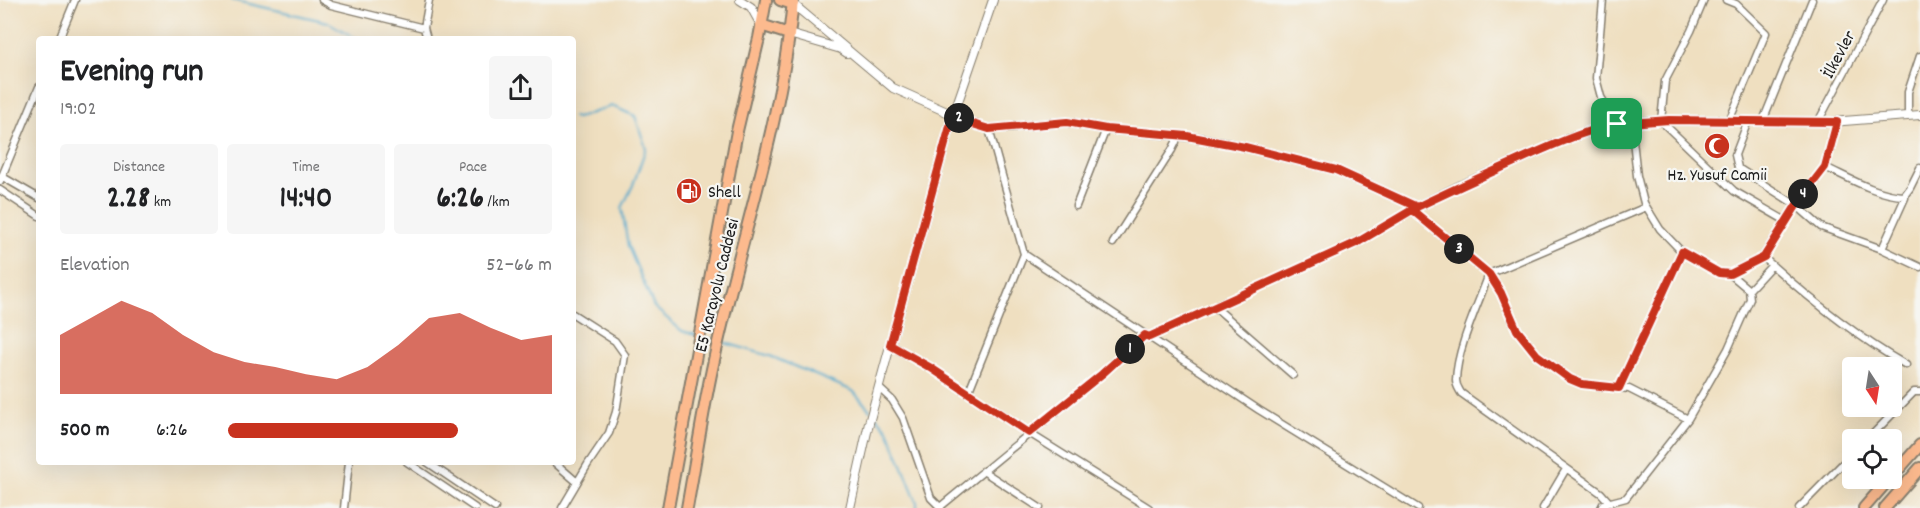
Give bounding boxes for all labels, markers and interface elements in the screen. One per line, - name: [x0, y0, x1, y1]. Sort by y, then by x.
- street label: İlkevler: [1817, 27, 1863, 84]
- text: Evening run: [60, 50, 204, 97]
- button: share: [489, 56, 552, 119]
- text: 19:02: [60, 96, 97, 124]
- pin: [1591, 98, 1642, 149]
- pin: 2: [944, 103, 974, 133]
- text: 2: [956, 106, 963, 129]
- icon: arrive: [1600, 107, 1633, 140]
- mosque icon: Hz. Yusuf Camii: [1702, 131, 1732, 161]
- text: Distance: [113, 156, 165, 179]
- text: Time: [292, 156, 320, 179]
- text: Pace: [459, 156, 487, 179]
- place label: Hz. Yusuf Camii: [1667, 164, 1767, 189]
- fuel station icon: Shell: [674, 176, 704, 206]
- text: 2.28: [107, 179, 150, 222]
- text: 14:40: [280, 179, 332, 222]
- text: 6:26: [436, 179, 484, 222]
- pin: 4: [1788, 179, 1818, 209]
- place label: Shell: [708, 181, 741, 206]
- text: 4: [1800, 182, 1806, 205]
- text: km: [150, 191, 171, 214]
- text: /km: [484, 191, 510, 214]
- street label: E5 Karayolu Caddesi: [690, 216, 747, 355]
- pin: 3: [1444, 234, 1474, 264]
- text: 3: [1455, 237, 1463, 260]
- text: Elevation: [60, 252, 130, 280]
- text: 52–66 m: [486, 252, 552, 280]
- pin: 1: [1115, 334, 1145, 364]
- text: 1: [1128, 337, 1132, 360]
- north arrow: [1842, 357, 1902, 417]
- map controls: [1842, 357, 1902, 489]
- text: 500 m: [60, 417, 109, 445]
- text: 6:26: [156, 417, 188, 445]
- button: locate: [1842, 429, 1902, 489]

